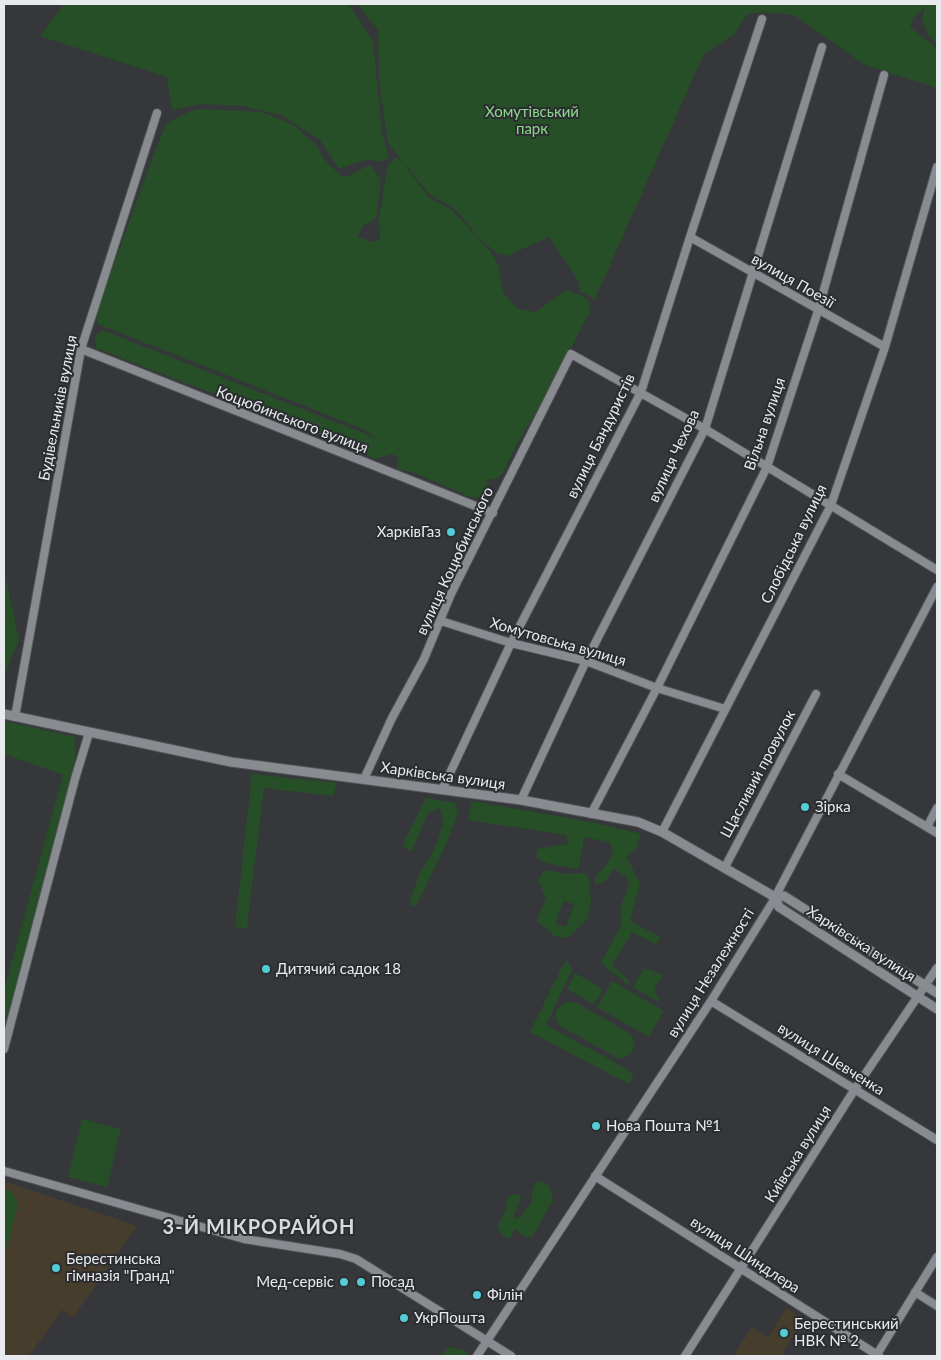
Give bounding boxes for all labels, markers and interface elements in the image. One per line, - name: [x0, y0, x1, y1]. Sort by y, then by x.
- park label: Хомутівський парк: [485, 103, 579, 138]
- street label: вулиця Поезії: [748, 250, 838, 312]
- street label: Будівельників вулиця: [35, 334, 81, 482]
- street label: вулиця Бандуристів: [563, 371, 639, 501]
- street label: Вільна вулиця: [741, 375, 789, 473]
- street label: Коцюбинського вулиця: [213, 383, 371, 457]
- street label: вулиця Чехова: [645, 407, 703, 505]
- street label: Слобідська вулиця: [757, 481, 831, 607]
- street label: вулиця Коцюбинського: [413, 484, 497, 638]
- place label: ХарківГаз: [377, 523, 441, 541]
- marker: ХарківГаз: [445, 526, 457, 538]
- street label: Хомутовська вулиця: [488, 614, 628, 670]
- street label: Щасливий провулок: [717, 707, 799, 841]
- street label: Харківська вулиця: [379, 758, 507, 794]
- place label: Зірка: [815, 798, 851, 816]
- marker: Зірка: [799, 801, 811, 813]
- street label: Харківська вулиця: [803, 902, 919, 986]
- street label: вулиця Незалежності: [664, 905, 758, 1041]
- place label: Дитячий садок 18: [276, 960, 401, 978]
- marker: Дитячий садок 18: [260, 963, 272, 975]
- street label: вулиця Шевченка: [774, 1019, 888, 1099]
- street label: Київська вулиця: [761, 1102, 835, 1206]
- place label: Нова Пошта №1: [606, 1117, 721, 1135]
- marker: Нова Пошта №1: [590, 1120, 602, 1132]
- street label: вулиця Шиндлера: [687, 1213, 803, 1297]
- district label: 3-Й МІКРОРАЙОН: [161, 1216, 357, 1240]
- place label: Берестинська гімназія "Гранд": [66, 1250, 175, 1285]
- marker: Берестинська гімназія "Гранд": [50, 1262, 62, 1274]
- place label: Мед-сервіс: [256, 1273, 334, 1291]
- place label: Посад: [371, 1273, 414, 1291]
- marker: Мед-сервіс: [338, 1276, 350, 1288]
- marker: Посад: [355, 1276, 367, 1288]
- place label: Філін: [487, 1286, 523, 1304]
- marker: Філін: [471, 1289, 483, 1301]
- place label: УкрПошта: [414, 1309, 485, 1327]
- marker: УкрПошта: [398, 1312, 410, 1324]
- place label: Берестинський НВК № 2: [794, 1315, 899, 1350]
- marker: Берестинський НВК № 2: [778, 1327, 790, 1339]

